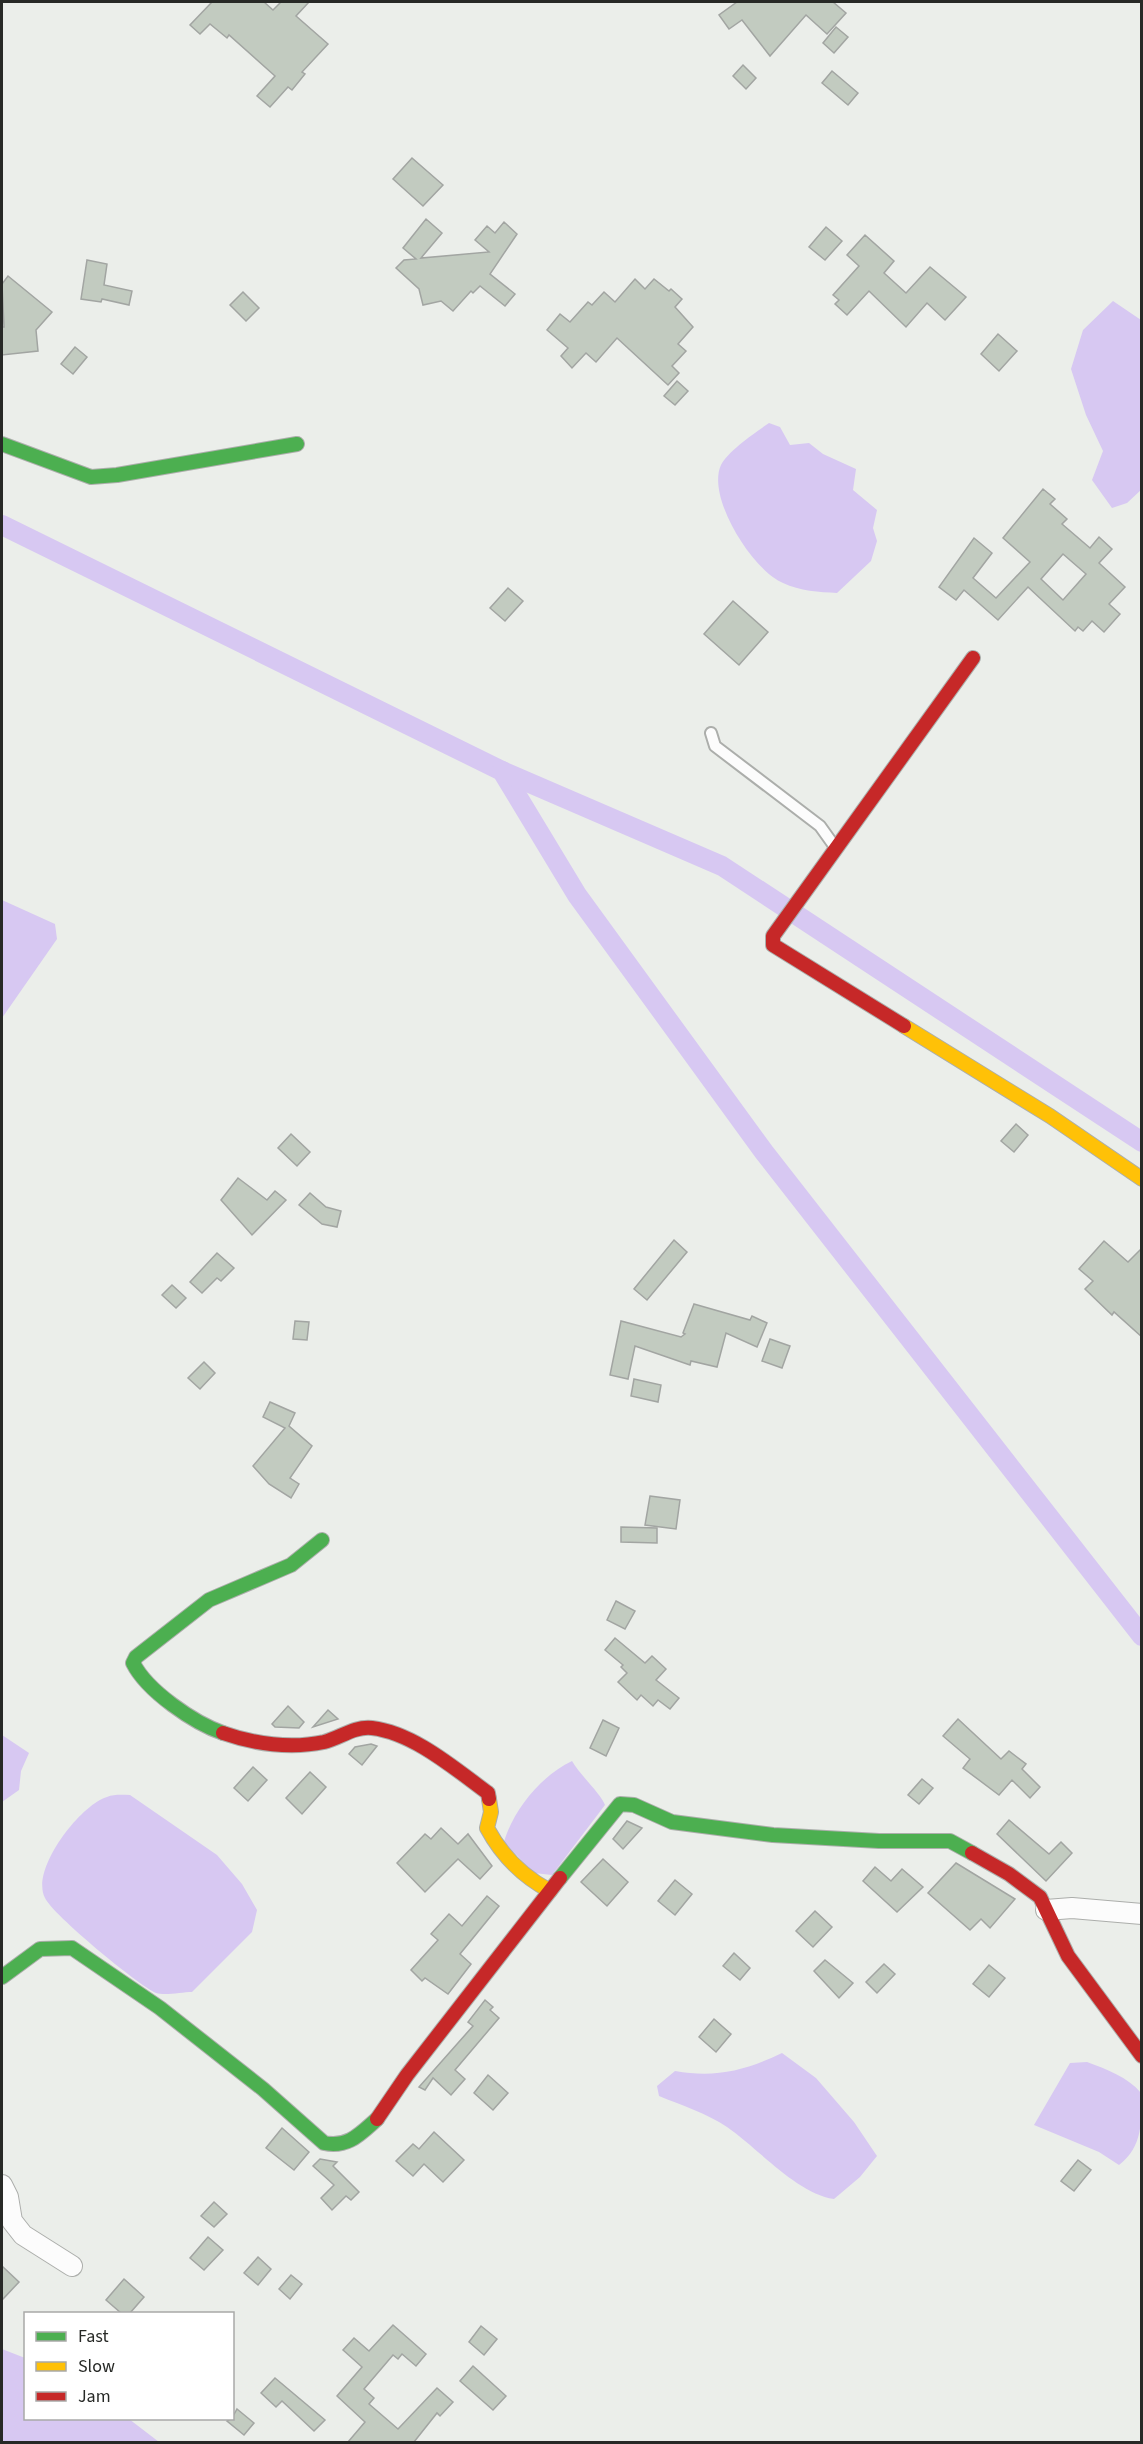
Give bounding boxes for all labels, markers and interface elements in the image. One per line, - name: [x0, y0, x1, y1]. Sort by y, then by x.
- legend: [24, 2312, 234, 2420]
- text: Fast: [78, 2324, 109, 2349]
- text: Slow: [78, 2354, 115, 2379]
- text: Jam: [78, 2384, 111, 2409]

